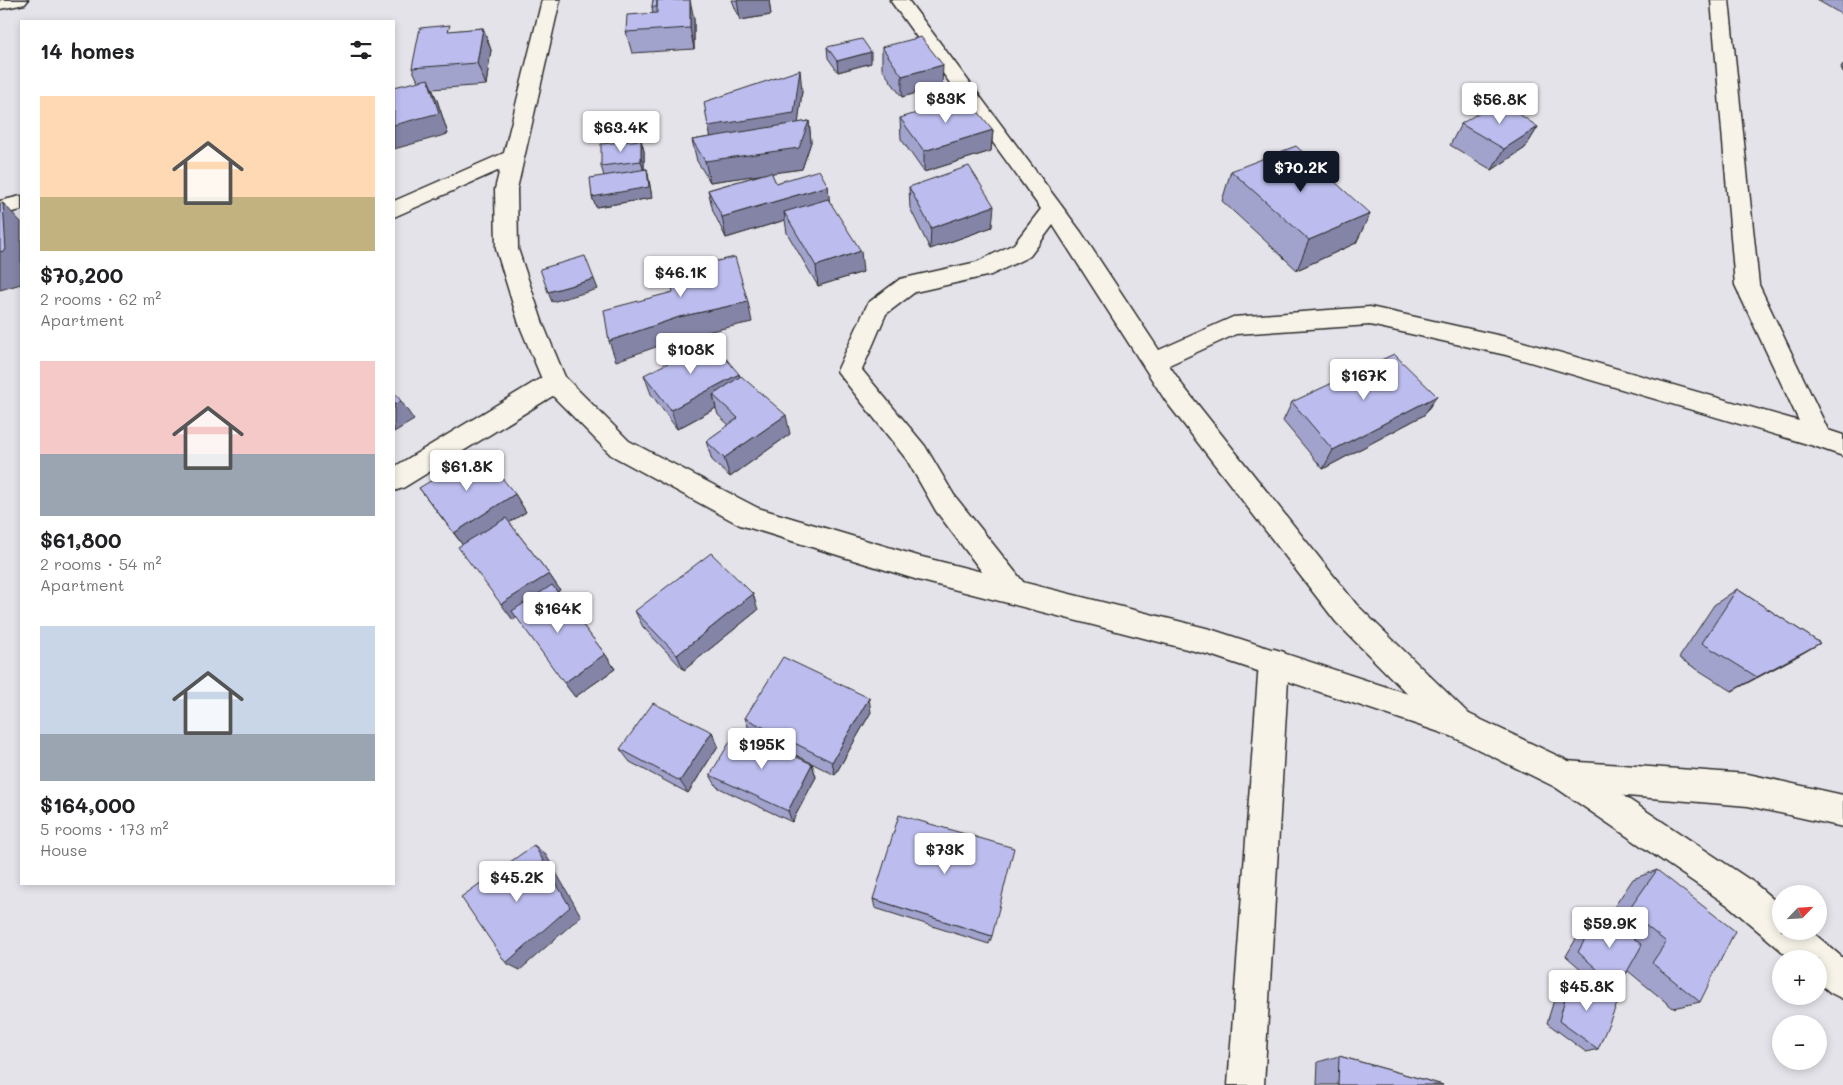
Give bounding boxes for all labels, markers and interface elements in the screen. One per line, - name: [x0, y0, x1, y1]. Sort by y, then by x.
- icon: filters: [347, 36, 375, 64]
- text: 14 homes: [40, 37, 135, 64]
- pin: $83K: [916, 82, 976, 124]
- pin: $56.8K: [1459, 82, 1541, 125]
- text: $83K: [926, 87, 966, 108]
- text: $56.8K: [1473, 88, 1527, 109]
- pin: $63.4K: [580, 110, 662, 153]
- text: $63.4K: [594, 116, 648, 137]
- icon: home: [163, 128, 253, 218]
- pin: $70.2K: [1260, 150, 1342, 193]
- text: $70.2K: [1274, 156, 1328, 177]
- pin: $46.1K: [640, 256, 722, 298]
- text: $70,200: [40, 261, 123, 288]
- text: $46.1K: [655, 261, 707, 282]
- text: 2 rooms · 62 m²: [40, 288, 161, 309]
- text: Apartment: [40, 309, 125, 330]
- pin: $108K: [656, 332, 726, 375]
- text: $108K: [667, 338, 715, 359]
- pin: $167K: [1329, 358, 1399, 401]
- text: $167K: [1341, 364, 1387, 385]
- icon: home: [163, 393, 253, 483]
- pin: $61.8K: [426, 450, 508, 492]
- text: $61.8K: [441, 455, 493, 476]
- text: $61,800: [40, 526, 121, 553]
- text: 2 rooms · 54 m²: [40, 553, 161, 574]
- text: Apartment: [40, 574, 125, 595]
- pin: $164K: [523, 592, 593, 634]
- text: $164K: [534, 597, 582, 618]
- icon: home: [163, 658, 253, 748]
- pin: $195K: [727, 728, 797, 770]
- text: $195K: [739, 733, 785, 754]
- text: $164,000: [40, 791, 135, 818]
- text: 5 rooms · 173 m²: [40, 818, 169, 839]
- pin: $73K: [915, 832, 975, 875]
- text: $73K: [926, 838, 964, 859]
- text: House: [40, 839, 87, 860]
- pin: $45.2K: [476, 860, 558, 903]
- text: $45.2K: [490, 866, 544, 887]
- north arrow: [1772, 885, 1828, 940]
- map controls: [1772, 885, 1827, 1070]
- pin: $59.9K: [1569, 906, 1651, 949]
- text: $59.9K: [1583, 912, 1637, 933]
- button: +: [1772, 950, 1827, 1005]
- pin: $45.8K: [1546, 970, 1628, 1012]
- text: $45.8K: [1560, 975, 1614, 996]
- button: −: [1772, 1015, 1827, 1070]

